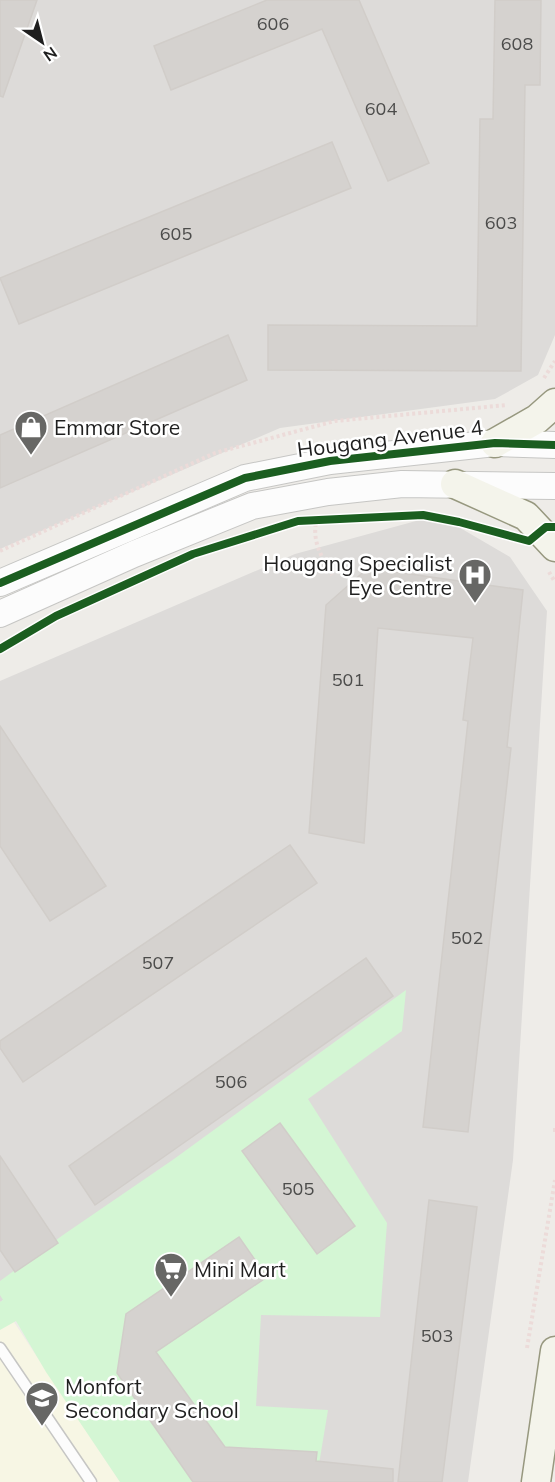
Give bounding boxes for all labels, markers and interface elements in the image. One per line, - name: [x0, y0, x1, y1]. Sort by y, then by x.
- north arrow: [12, 12, 72, 72]
- house number: 606: [257, 12, 289, 35]
- house number: 608: [501, 32, 533, 55]
- text: N: [40, 43, 61, 66]
- house number: 604: [365, 97, 397, 120]
- house number: 603: [485, 211, 517, 234]
- house number: 605: [160, 222, 192, 245]
- shop icon: Emmar Store: [13, 409, 49, 456]
- place label: Emmar Store: [54, 414, 180, 440]
- street label: Hougang Avenue 4: [296, 414, 485, 462]
- place label: Hougang Specialist Eye Centre: [263, 550, 452, 600]
- hospital icon: Hougang Specialist Eye Centre: [457, 557, 493, 604]
- house number: 501: [332, 668, 364, 691]
- house number: 502: [451, 926, 483, 949]
- house number: 507: [142, 951, 174, 974]
- house number: 506: [215, 1070, 247, 1093]
- house number: 505: [282, 1177, 314, 1200]
- supermarket icon: Mini Mart: [153, 1251, 189, 1298]
- place label: Mini Mart: [194, 1256, 286, 1282]
- house number: 503: [421, 1324, 453, 1347]
- place label: Monfort Secondary School: [65, 1373, 239, 1423]
- school or university icon: Monfort Secondary School: [24, 1380, 60, 1427]

